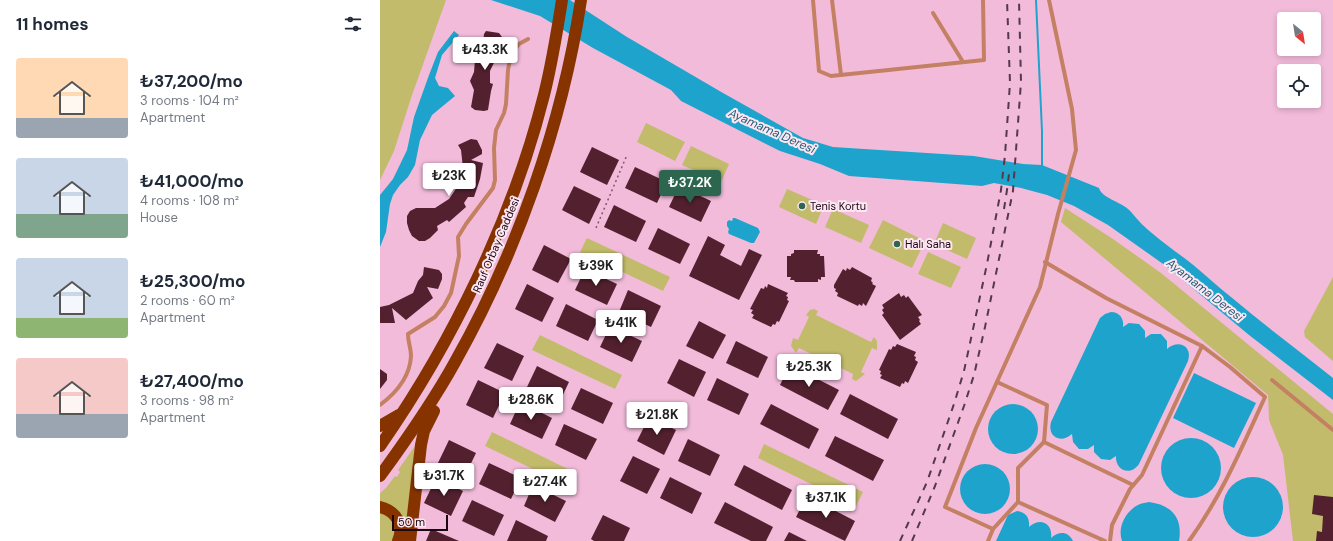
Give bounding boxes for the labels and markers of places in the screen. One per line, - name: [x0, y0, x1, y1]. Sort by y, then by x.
- pin: ₺43.3K: [452, 37, 518, 71]
- pin: ₺23K: [425, 163, 473, 197]
- pin: ₺37.2K: [657, 170, 723, 204]
- place label: Tenis Kortu: [810, 199, 866, 213]
- marker: Tenis Kortu: [797, 201, 807, 211]
- place label: Halı Saha: [905, 237, 951, 251]
- marker: Halı Saha: [892, 239, 902, 249]
- pin: ₺39K: [572, 253, 620, 287]
- pin: ₺41K: [597, 310, 645, 344]
- pin: ₺25.3K: [776, 354, 842, 388]
- pin: ₺28.6K: [498, 387, 564, 421]
- pin: ₺21.8K: [624, 402, 690, 436]
- pin: ₺31.7K: [411, 463, 477, 497]
- pin: ₺27.4K: [512, 469, 578, 503]
- pin: ₺37.1K: [793, 485, 859, 519]

